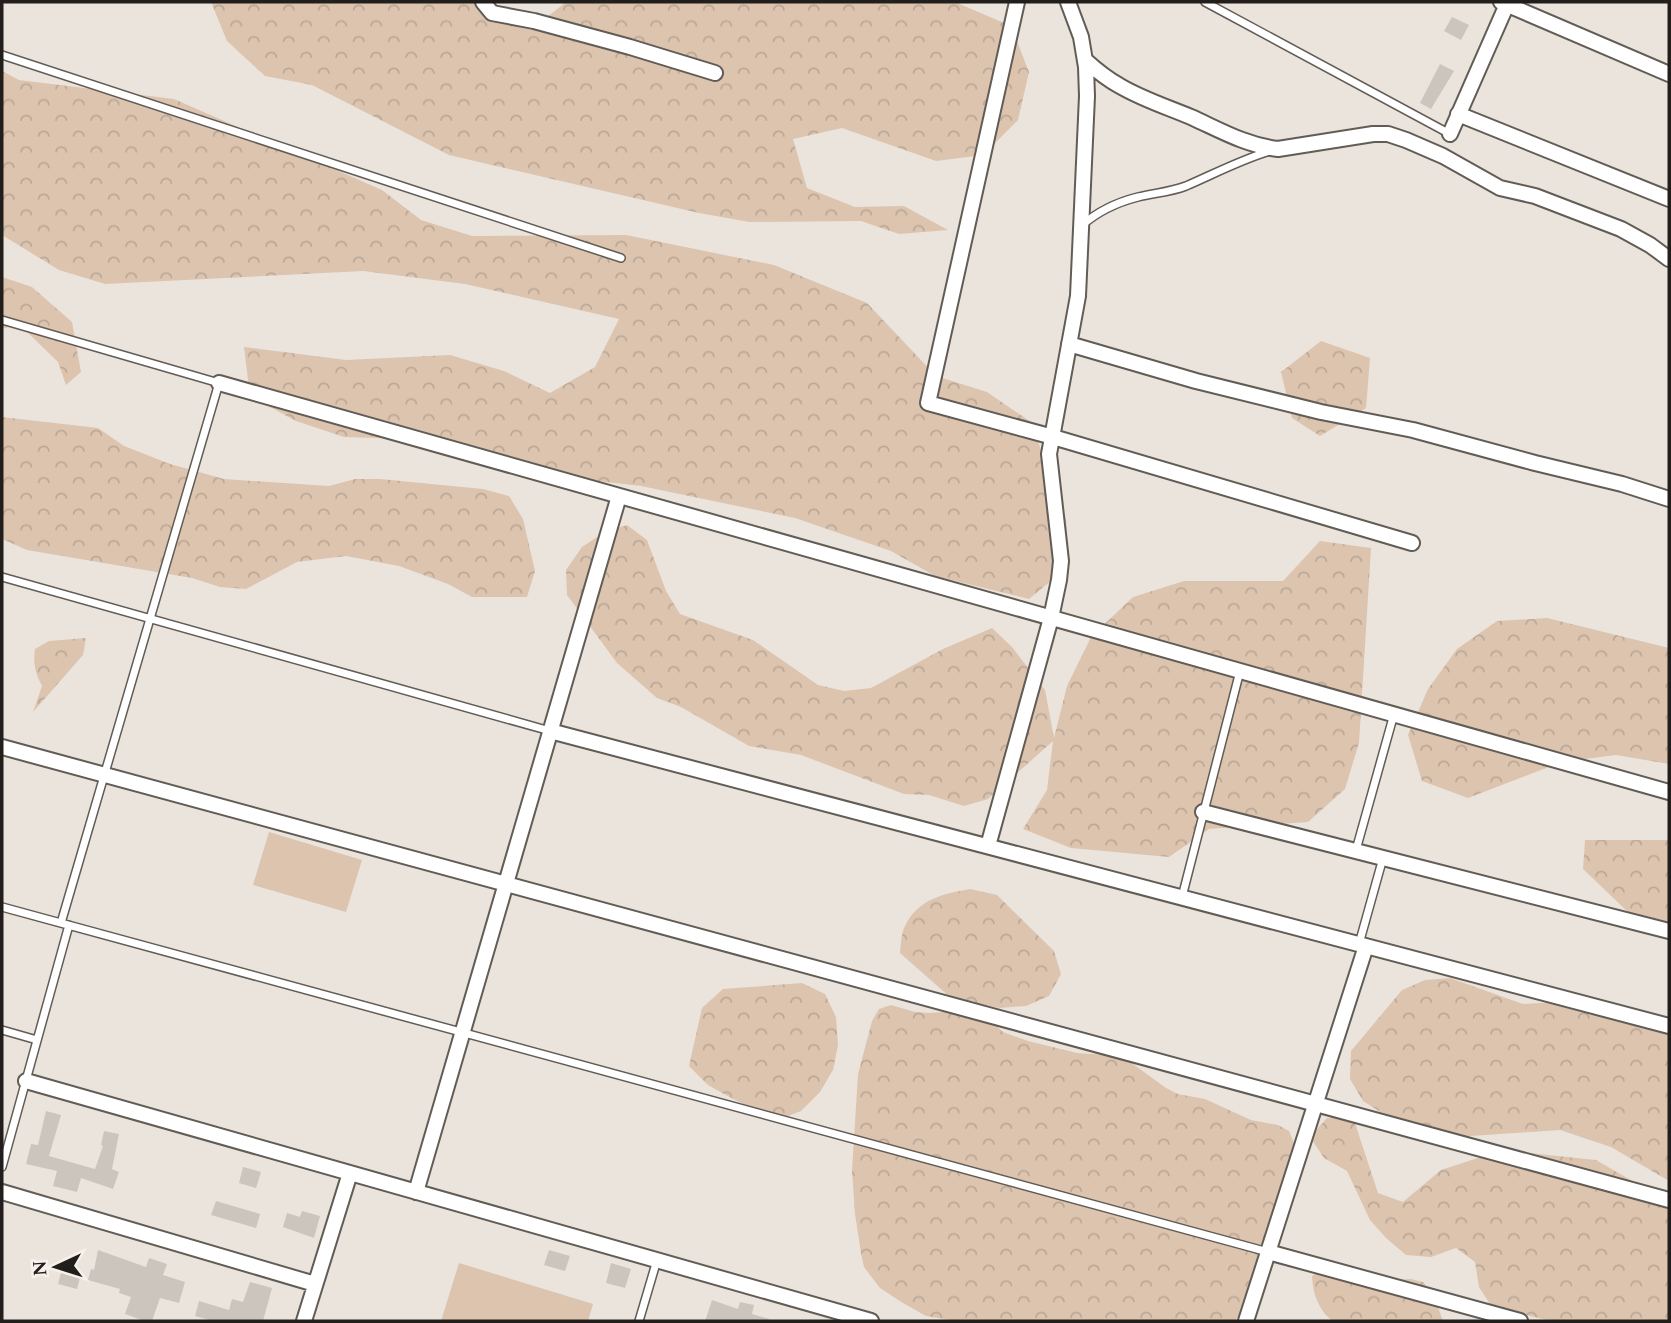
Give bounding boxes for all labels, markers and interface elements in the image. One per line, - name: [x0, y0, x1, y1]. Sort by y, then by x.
- north arrow: [21, 1232, 91, 1302]
- text: N: [26, 1259, 56, 1277]

